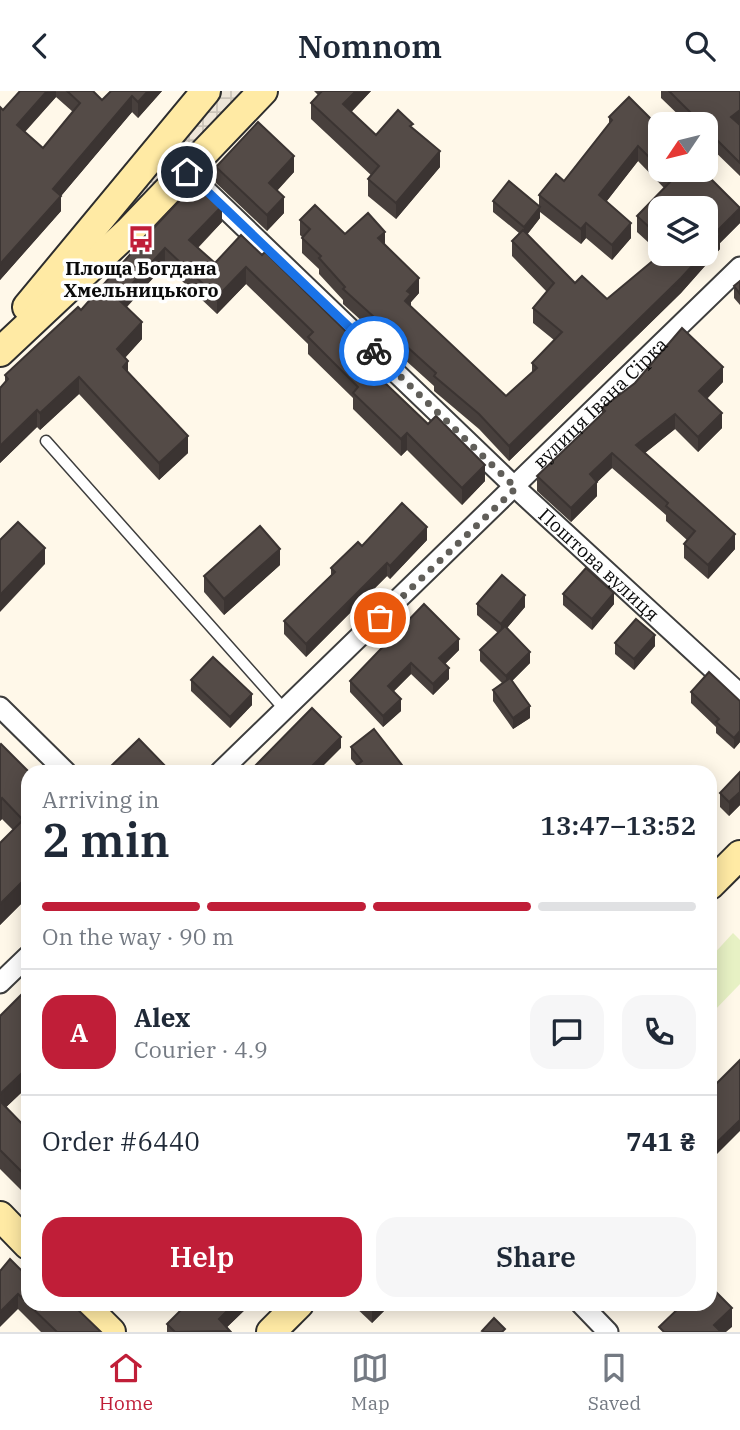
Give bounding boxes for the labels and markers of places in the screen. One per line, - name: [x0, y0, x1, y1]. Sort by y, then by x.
- pin: [157, 142, 217, 202]
- bus stop icon: Площа Богдана Хмельницького: [126, 224, 156, 254]
- place label: Площа Богдана Хмельницького: [63, 256, 219, 302]
- pin: [350, 588, 410, 648]

